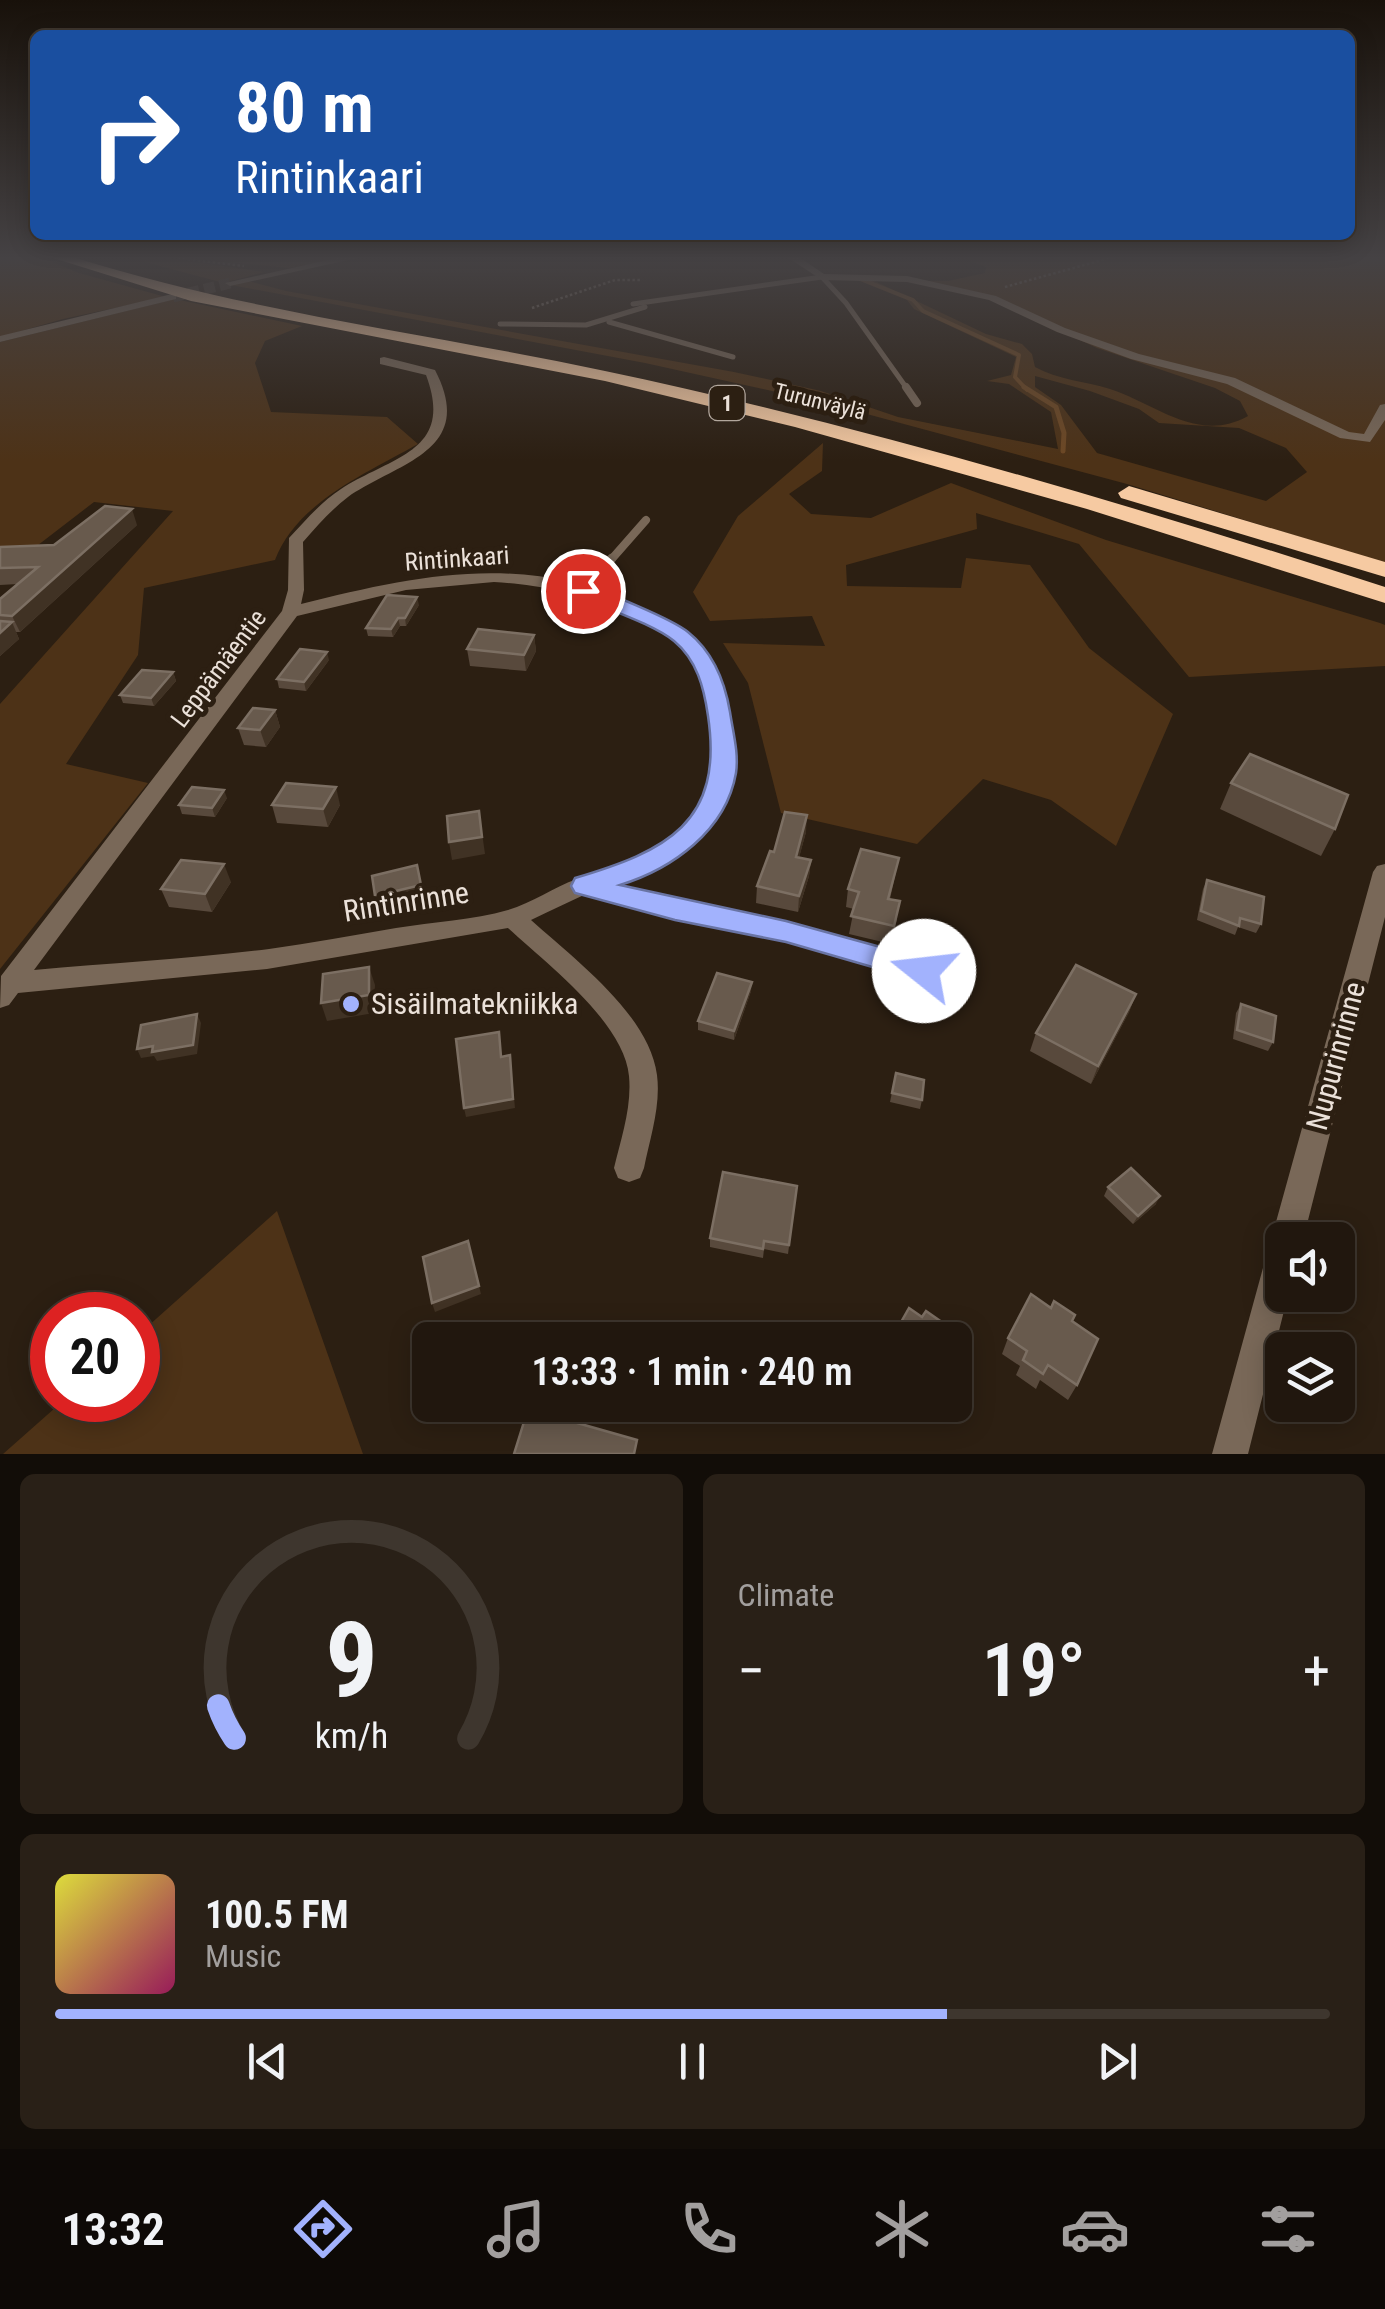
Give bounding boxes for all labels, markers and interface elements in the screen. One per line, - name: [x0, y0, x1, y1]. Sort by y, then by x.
- text: 80 m: [235, 67, 374, 149]
- icon: right: [70, 70, 200, 200]
- text: Rintinkaari: [235, 151, 424, 204]
- street label: Turunväylä: [772, 378, 868, 425]
- road number: 1: [710, 386, 744, 420]
- street label: Rintinkaari: [404, 540, 510, 577]
- pin: [541, 549, 626, 634]
- icon: arrive: [556, 564, 611, 619]
- street label: Leppämäentie: [165, 604, 272, 733]
- street label: Rintinrinne: [341, 874, 471, 929]
- position arrow: [872, 919, 976, 1023]
- street label: Nupurinrinne: [1299, 978, 1372, 1134]
- place label: Sisäilmatekniikka: [371, 986, 578, 1021]
- marker: Sisäilmatekniikka: [340, 993, 362, 1015]
- map controls: [1265, 1222, 1355, 1422]
- button: sound: [1265, 1222, 1355, 1312]
- speed limit sign: 20: [30, 1292, 160, 1422]
- button: layers: [1265, 1332, 1355, 1422]
- text: 13:33 · 1 min · 240 m: [532, 1350, 852, 1394]
- text: Climate: [738, 1576, 834, 1614]
- text: 9: [325, 1600, 378, 1721]
- text: 19°: [982, 1626, 1086, 1714]
- text: −: [738, 1639, 765, 1703]
- text: +: [1303, 1639, 1330, 1703]
- text: km/h: [314, 1715, 388, 1757]
- text: 100.5 FM: [205, 1893, 349, 1937]
- text: Music: [205, 1937, 281, 1975]
- icon: previous: [240, 2034, 295, 2089]
- icon: pause: [665, 2034, 720, 2089]
- icon: next: [1090, 2034, 1145, 2089]
- icon: directions: [288, 2194, 358, 2264]
- icon: music: [481, 2194, 551, 2264]
- icon: phone: [674, 2194, 744, 2264]
- icon: climate: [867, 2194, 937, 2264]
- icon: car: [1060, 2194, 1130, 2264]
- icon: filters: [1253, 2194, 1323, 2264]
- text: 13:32: [62, 2203, 165, 2256]

